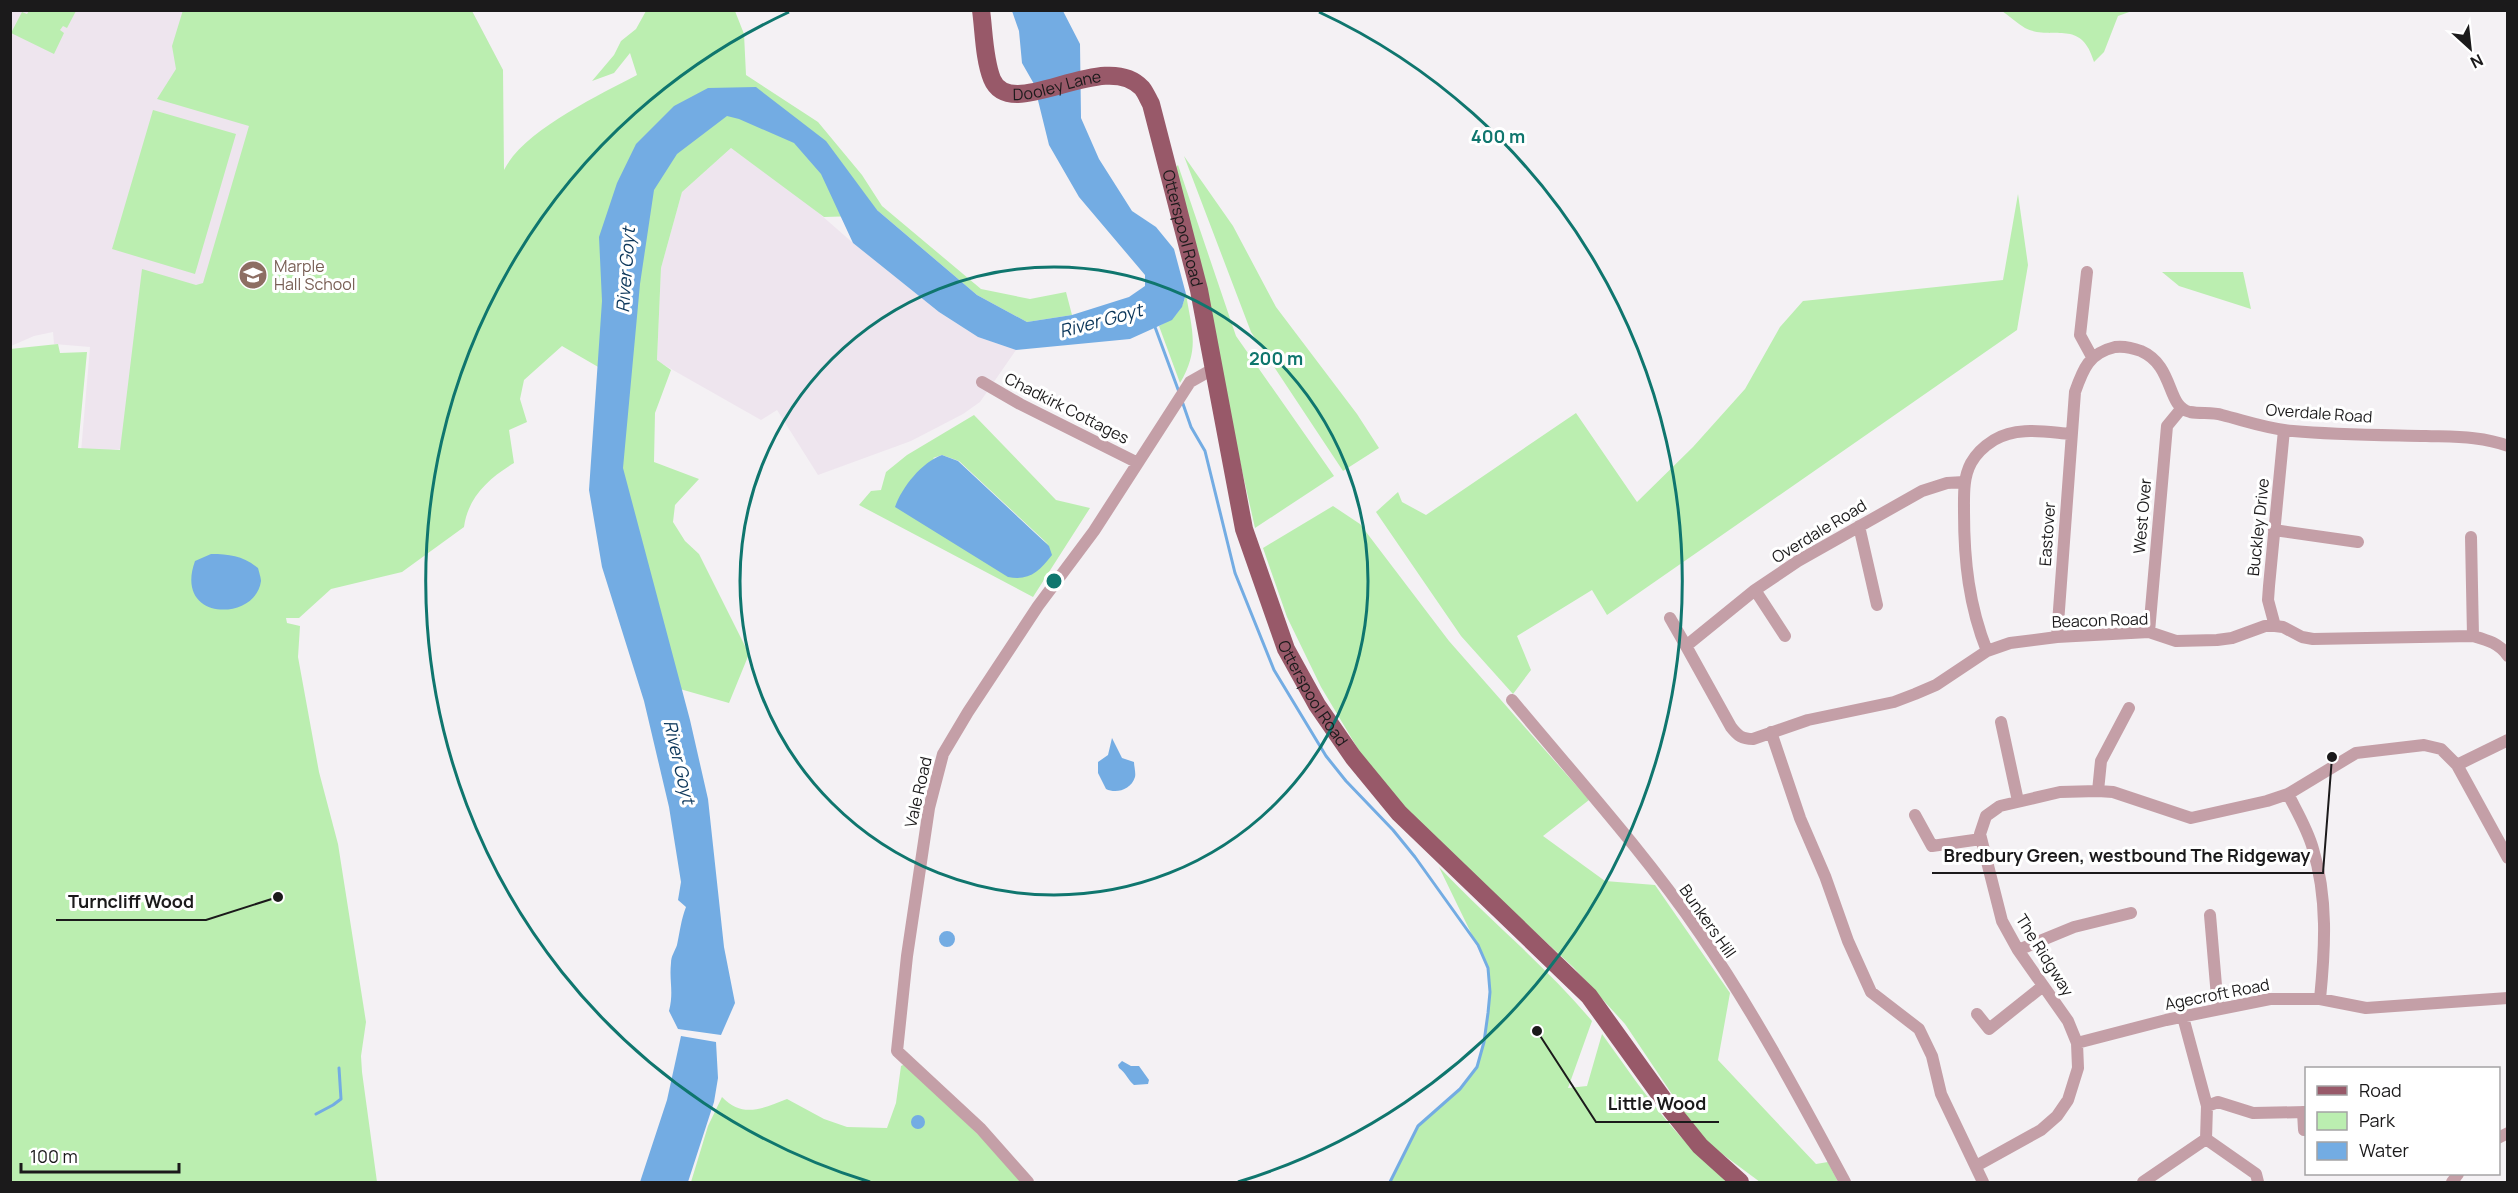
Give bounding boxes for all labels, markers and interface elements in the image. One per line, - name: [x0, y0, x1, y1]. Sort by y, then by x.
- north arrow: [2440, 18, 2500, 78]
- text: N: [2467, 49, 2487, 74]
- street label: Dooley Lane: [1013, 65, 1102, 105]
- text: 400 m: [1471, 124, 1525, 148]
- street label: Otterspool Road: [1157, 167, 1209, 289]
- water label: River Goyt: [610, 225, 640, 313]
- place label: Marple Hall School: [274, 255, 355, 295]
- school or university icon: Marple Hall School: [237, 259, 269, 291]
- water label: River Goyt: [1056, 297, 1147, 343]
- text: 200 m: [1249, 346, 1303, 370]
- street label: Chadkirk Cottages: [1001, 367, 1133, 449]
- street label: Overdale Road: [2265, 398, 2373, 428]
- street label: West Over: [2128, 477, 2156, 555]
- street label: Buckley Drive: [2242, 477, 2274, 577]
- street label: Overdale Road: [1768, 494, 1870, 568]
- street label: Eastover: [2034, 501, 2060, 567]
- centre of rings: [1044, 571, 1064, 591]
- street label: Beacon Road: [2051, 607, 2149, 633]
- street label: Otterspool Road: [1273, 638, 1353, 750]
- water label: River Goyt: [659, 717, 702, 808]
- street label: Vale Road: [899, 754, 937, 830]
- callout: Bredbury Green, westbound The Ridgeway: [1932, 837, 2323, 873]
- text: Bredbury Green, westbound The Ridgeway: [1944, 843, 2310, 867]
- street label: Bunkers Hill: [1675, 880, 1741, 962]
- callout: Turncliff Wood: [56, 884, 206, 920]
- text: Turncliff Wood: [68, 889, 194, 913]
- street label: The Ridgway: [2011, 910, 2079, 1001]
- street label: Agecroft Road: [2163, 973, 2271, 1015]
- legend: [2305, 1067, 2500, 1175]
- text: Road: [2359, 1078, 2402, 1102]
- callout: Little Wood: [1596, 1086, 1719, 1122]
- text: Little Wood: [1608, 1091, 1706, 1115]
- text: Park: [2359, 1108, 2396, 1132]
- scale bar: [21, 1136, 178, 1174]
- text: Water: [2359, 1138, 2409, 1162]
- text: 100 m: [30, 1144, 78, 1168]

